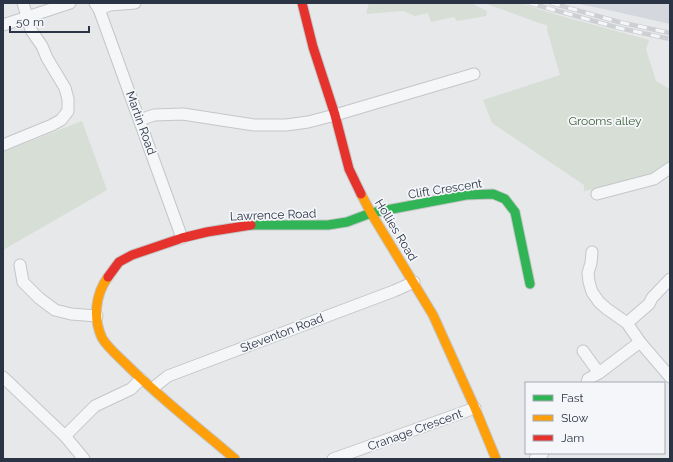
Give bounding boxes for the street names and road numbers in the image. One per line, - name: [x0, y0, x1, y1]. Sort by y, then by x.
- street label: Martin Road: [123, 89, 159, 157]
- street label: Clift Crescent: [407, 176, 483, 202]
- street label: Hollies Road: [372, 197, 420, 263]
- street label: Lawrence Road: [229, 206, 317, 224]
- street label: Steventon Road: [238, 311, 326, 355]
- street label: Cranage Crescent: [366, 406, 464, 454]

